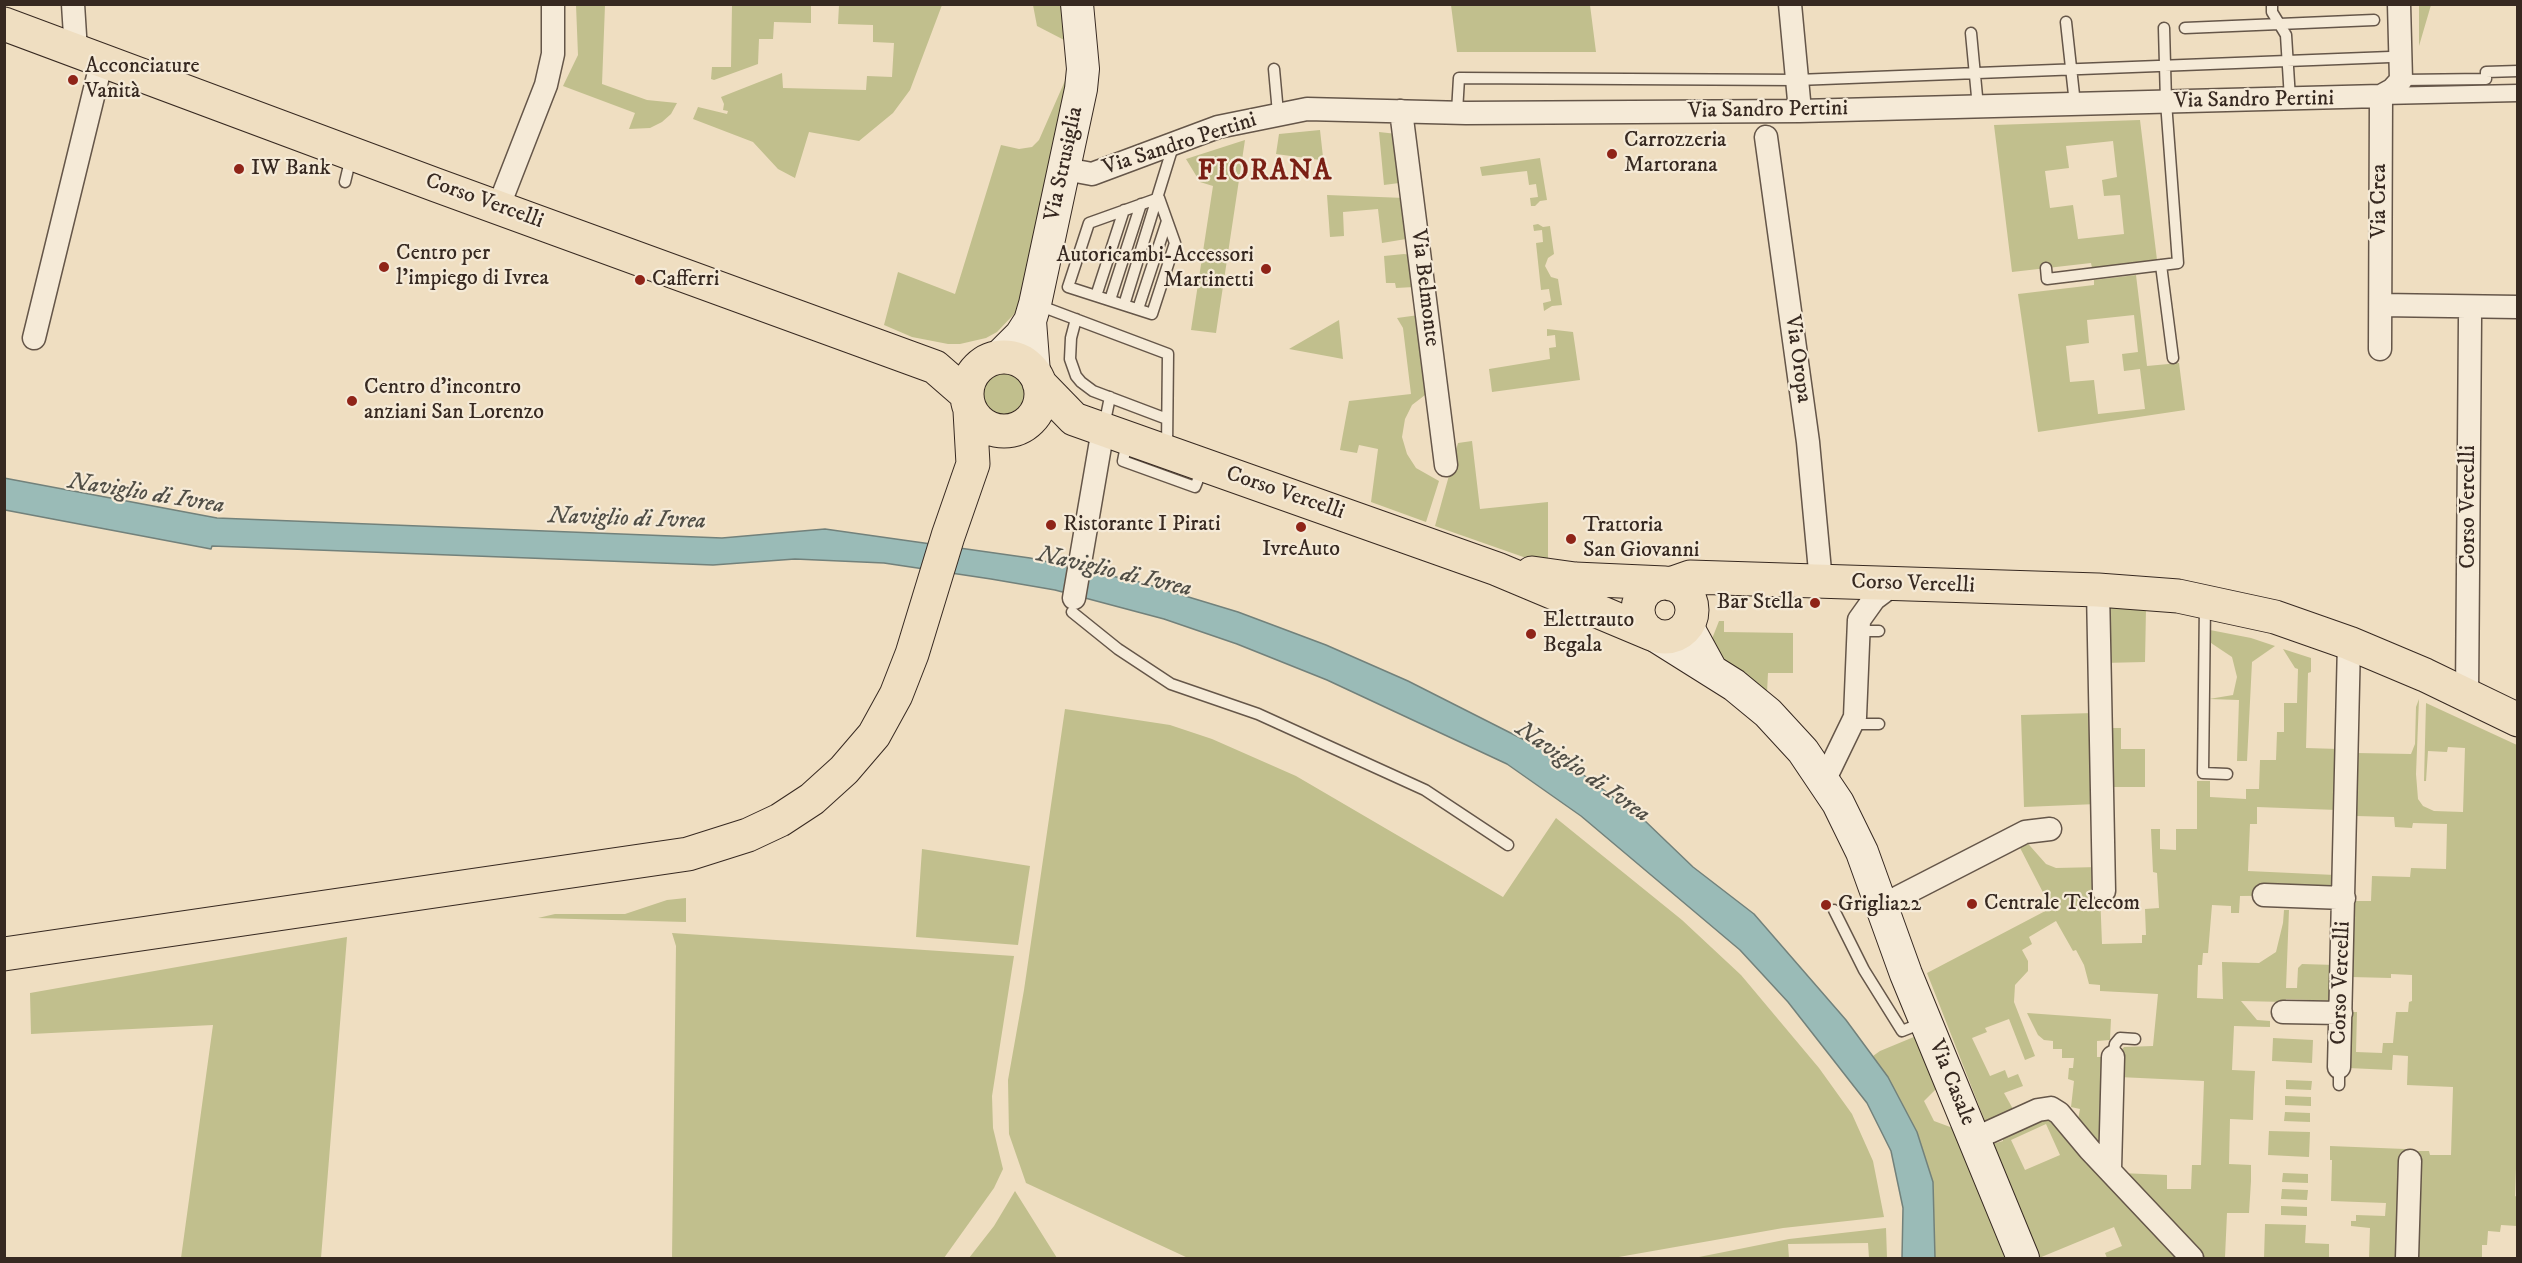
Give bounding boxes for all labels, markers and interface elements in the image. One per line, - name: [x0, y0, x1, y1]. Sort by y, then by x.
- place label: Acconciature Vanità: [85, 54, 200, 106]
- marker: Acconciature Vanità: [66, 73, 80, 87]
- street label: Via Sandro Pertini: [2174, 86, 2334, 116]
- street label: Via Sandro Pertini: [1688, 96, 1848, 126]
- street label: Via Strusiglia: [1040, 104, 1090, 224]
- street label: Via Sandro Pertini: [1100, 108, 1260, 182]
- place label: Carrozzeria Martorana: [1624, 128, 1726, 180]
- marker: Carrozzeria Martorana: [1605, 147, 1619, 161]
- place label: IW Bank: [251, 156, 331, 182]
- district label: FIORANA: [1197, 156, 1333, 190]
- marker: IW Bank: [232, 162, 246, 176]
- street label: Via Crea: [2367, 164, 2393, 238]
- street label: Corso Vercelli: [421, 168, 547, 236]
- street label: Via Belmonte: [1404, 228, 1444, 348]
- place label: Centro per l'impiego di Ivrea: [396, 241, 549, 292]
- place label: Autoricambi-Accessori Martinetti: [1056, 243, 1254, 294]
- marker: Centro per l'impiego di Ivrea: [377, 260, 391, 274]
- marker: Autoricambi-Accessori Martinetti: [1259, 262, 1273, 276]
- place label: Cafferri: [652, 267, 719, 293]
- marker: Cafferri: [633, 273, 647, 287]
- street label: Via Oropa: [1778, 313, 1816, 405]
- place label: Centro d'incontro anziani San Lorenzo: [364, 375, 544, 427]
- marker: Centro d'incontro anziani San Lorenzo: [345, 394, 359, 408]
- street label: Corso Vercelli: [2456, 445, 2482, 569]
- street label: Corso Vercelli: [1222, 461, 1348, 527]
- water label: Naviglio di Ivrea: [66, 468, 226, 522]
- water label: Naviglio di Ivrea: [548, 503, 706, 537]
- place label: Ristorante I Pirati: [1063, 512, 1221, 538]
- place label: Trattoria San Giovanni: [1583, 513, 1700, 564]
- marker: Ristorante I Pirati: [1044, 518, 1058, 532]
- marker: IvreAuto: [1294, 520, 1308, 534]
- marker: Trattoria San Giovanni: [1564, 532, 1578, 546]
- place label: IvreAuto: [1262, 537, 1340, 563]
- water label: Naviglio di Ivrea: [1034, 541, 1194, 605]
- street label: Corso Vercelli: [1851, 570, 1975, 600]
- place label: Bar Stella: [1717, 590, 1803, 616]
- marker: Bar Stella: [1808, 596, 1822, 610]
- place label: Elettrauto Begala: [1543, 608, 1634, 660]
- marker: Elettrauto Begala: [1524, 627, 1538, 641]
- water label: Naviglio di Ivrea: [1509, 716, 1655, 830]
- place label: Centrale Telecom: [1984, 891, 2140, 917]
- place label: Griglia22: [1838, 892, 1921, 918]
- marker: Centrale Telecom: [1965, 897, 1979, 911]
- marker: Griglia22: [1819, 898, 1833, 912]
- street label: Corso Vercelli: [2327, 921, 2357, 1045]
- street label: Via Casale: [1922, 1036, 1980, 1130]

